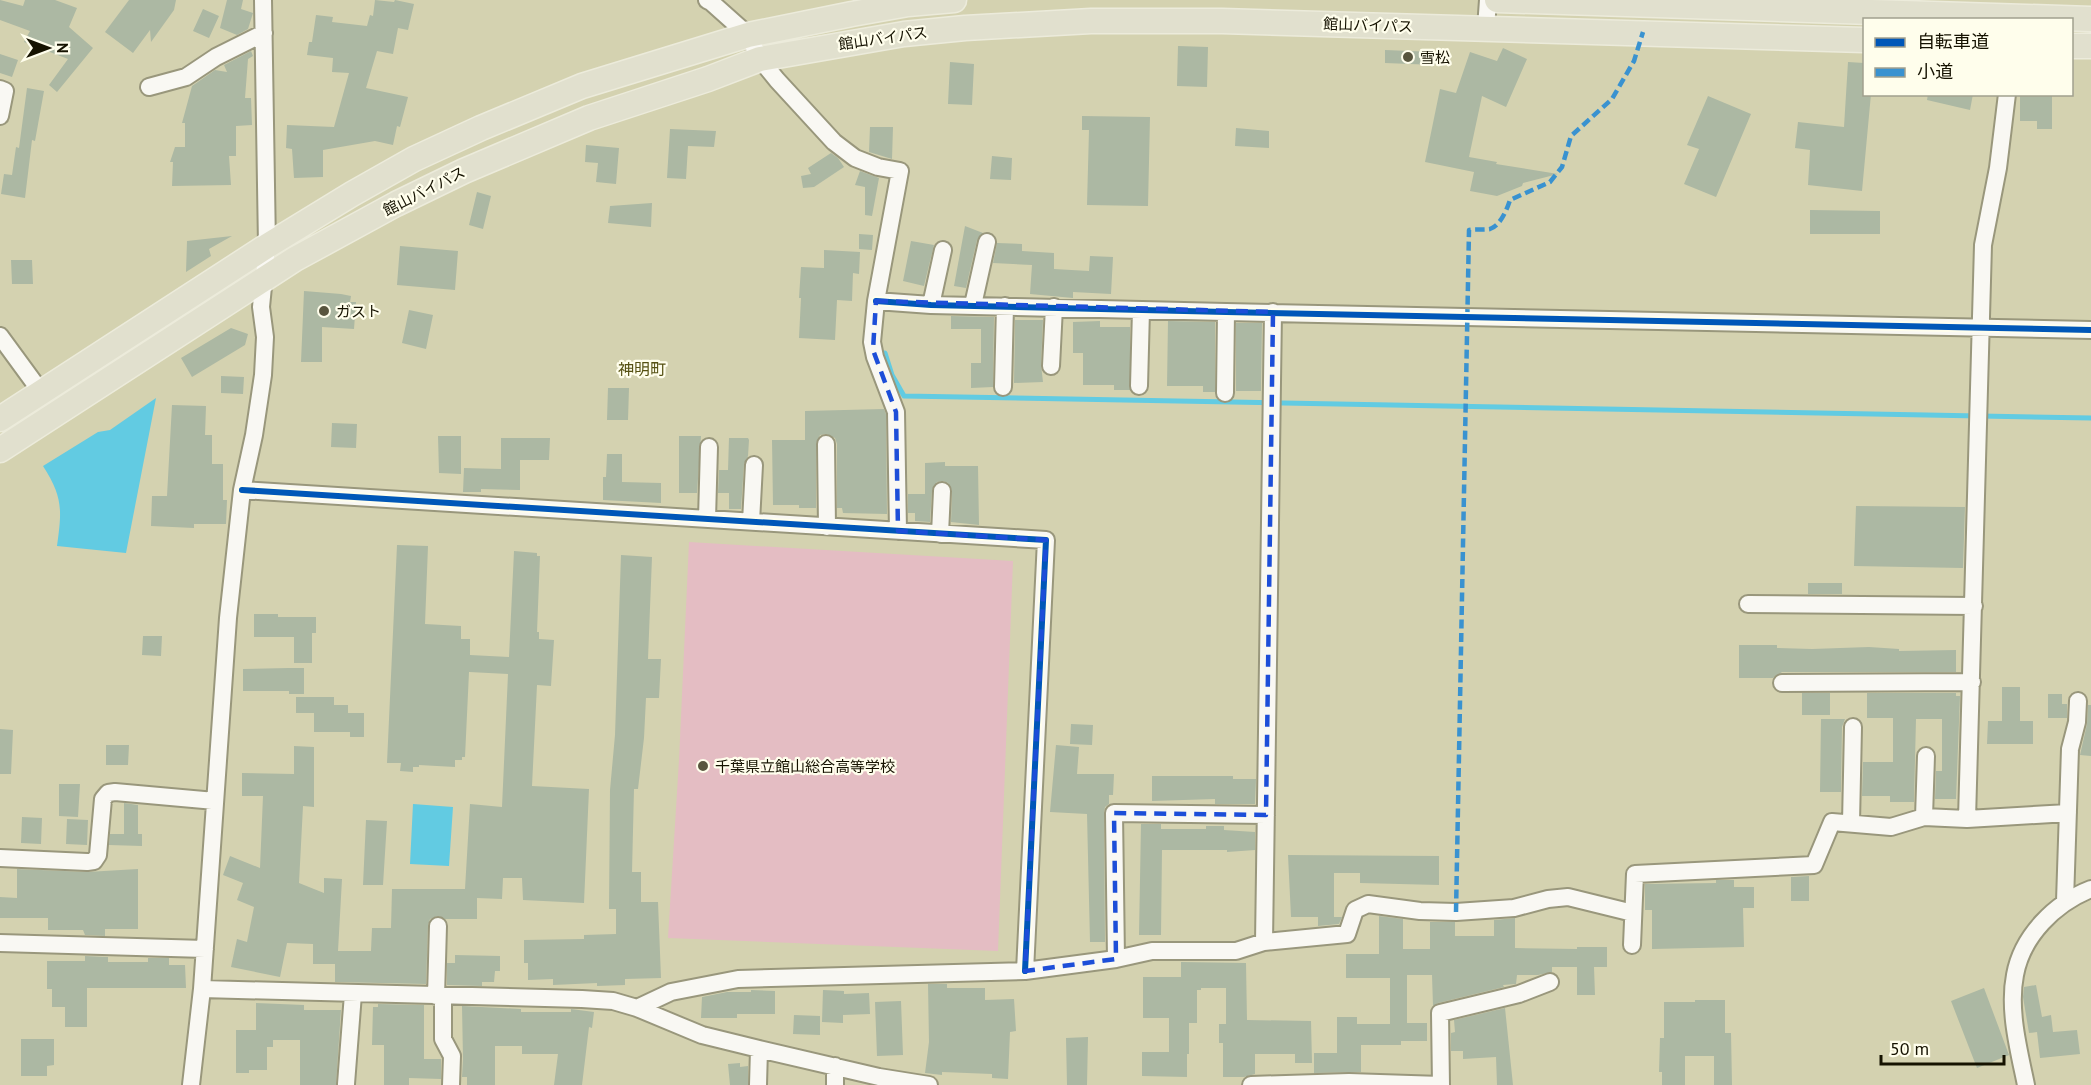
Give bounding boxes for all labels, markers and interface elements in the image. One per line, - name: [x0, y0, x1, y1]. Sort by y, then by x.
- street label: 館山バイパス: [1323, 14, 1413, 36]
- north arrow: [18, 18, 78, 78]
- legend: [1863, 18, 2073, 96]
- street label: 館山バイパス: [837, 22, 929, 54]
- text: 自転車道: [1917, 30, 1989, 53]
- text: N: [53, 43, 73, 53]
- place label: 雪松: [1420, 48, 1450, 67]
- marker: 雪松: [1401, 50, 1415, 64]
- text: 小道: [1917, 60, 1953, 83]
- street label: 館山バイパス: [380, 162, 468, 220]
- place label: ガスト: [336, 302, 381, 321]
- marker: ガスト: [317, 304, 331, 318]
- district label: 神明町: [618, 359, 666, 379]
- place label: 千葉県立館山総合高等学校: [715, 757, 895, 776]
- marker: 千葉県立館山総合高等学校: [696, 759, 710, 773]
- scale bar: [1881, 1028, 2004, 1066]
- text: 50 m: [1890, 1037, 1929, 1060]

